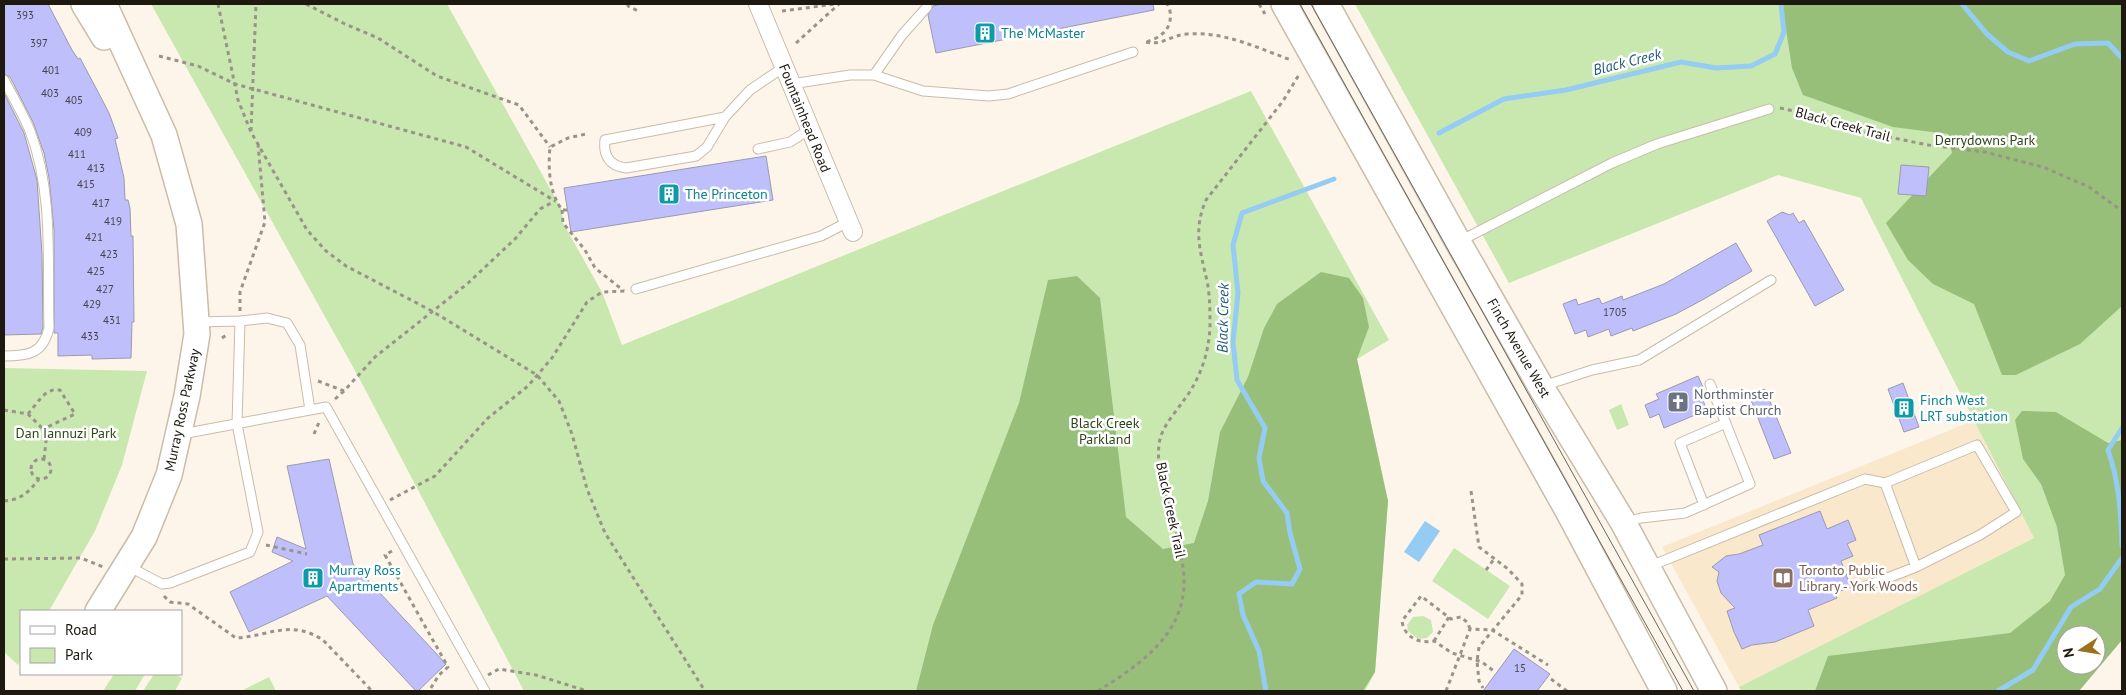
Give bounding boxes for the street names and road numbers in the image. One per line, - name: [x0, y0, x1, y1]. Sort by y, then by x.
- street label: Fountainhead Road: [775, 61, 835, 175]
- street label: Black Creek Trail: [1794, 103, 1892, 145]
- street label: Finch Avenue West: [1483, 295, 1555, 401]
- street label: Murray Ross Parkway: [160, 347, 204, 473]
- street label: Black Creek Trail: [1152, 460, 1190, 560]

